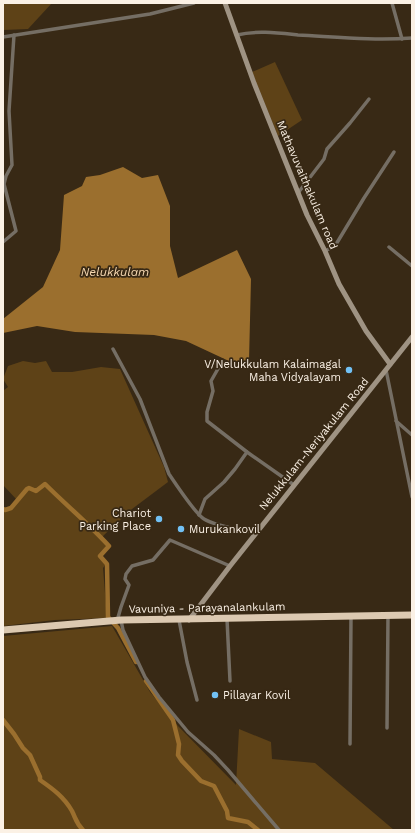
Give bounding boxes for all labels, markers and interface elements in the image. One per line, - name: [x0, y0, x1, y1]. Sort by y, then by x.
- street label: Mathavuvaithakulam road: [274, 119, 340, 251]
- water label: Nelukkulam: [81, 265, 149, 279]
- place label: V/Nelukkulam Kalaimagal Maha Vidyalayam: [204, 358, 342, 384]
- marker: V/Nelukkulam Kalaimagal Maha Vidyalayam: [344, 365, 354, 375]
- street label: Nelukkulam-Neriyakulam Road: [257, 375, 371, 513]
- place label: Chariot Parking Place: [79, 507, 151, 533]
- marker: Chariot Parking Place: [154, 514, 164, 524]
- place label: Murukankovil: [189, 523, 261, 536]
- marker: Murukankovil: [176, 524, 186, 534]
- street label: Vavuniya - Parayanalankulam: [128, 600, 286, 616]
- place label: Pillayar Kovil: [223, 689, 291, 702]
- marker: Pillayar Kovil: [210, 690, 220, 700]

